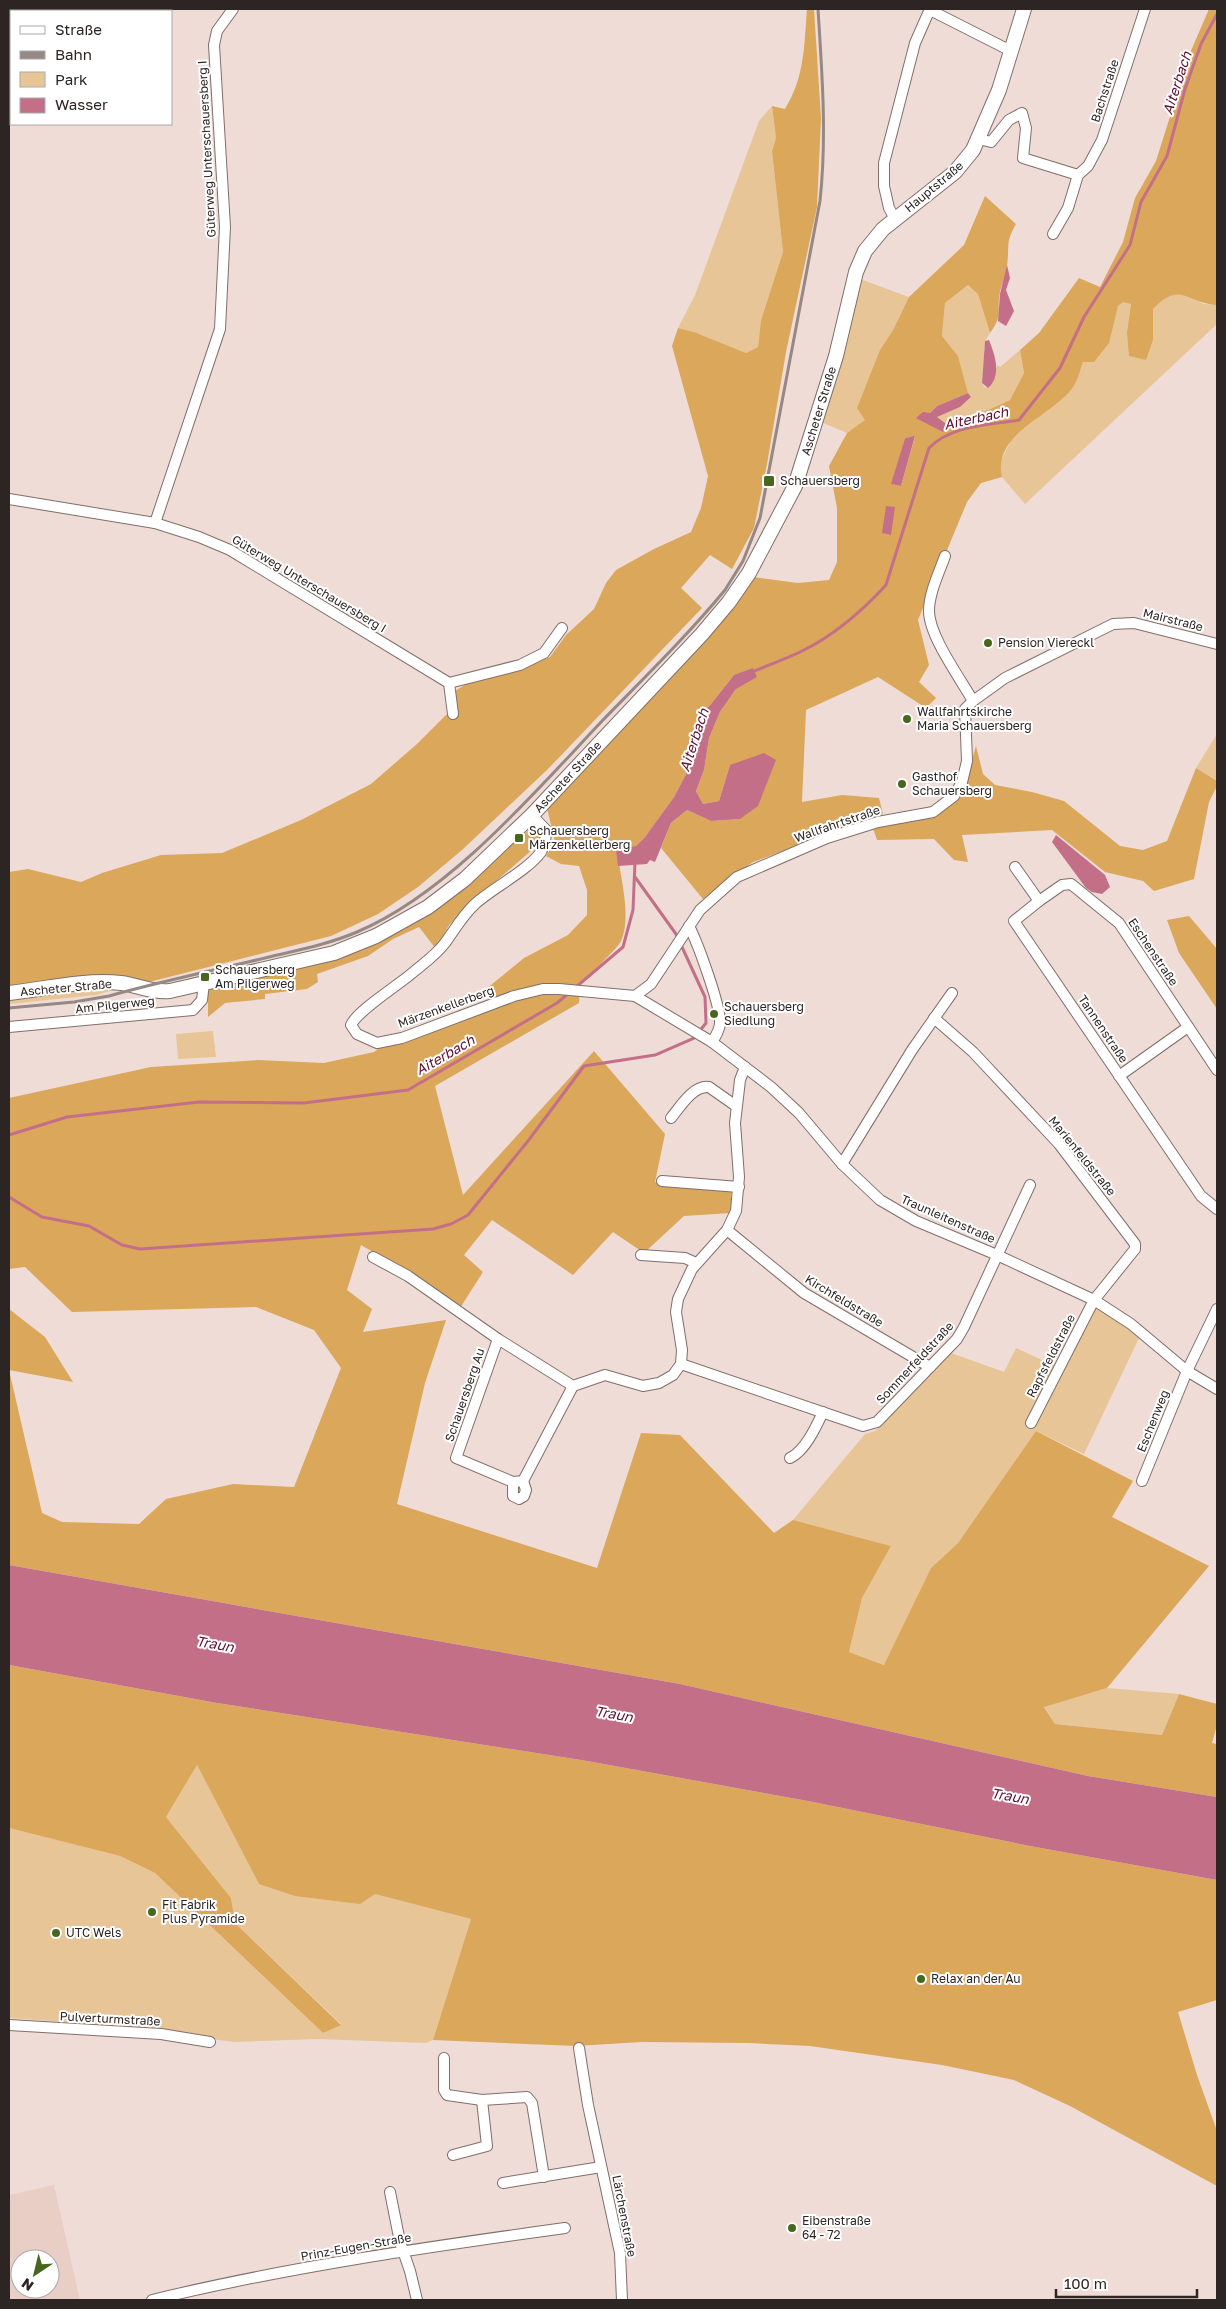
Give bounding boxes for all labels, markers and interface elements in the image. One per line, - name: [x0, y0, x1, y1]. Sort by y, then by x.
- legend: [10, 10, 172, 125]
- text: Straße: [55, 20, 102, 38]
- text: Bahn: [55, 45, 92, 63]
- water label: Aiterbach: [1158, 48, 1195, 116]
- street label: Bachstraße: [1087, 58, 1122, 124]
- street label: Güterweg Unterschauersberg I: [194, 60, 219, 238]
- text: Park: [55, 70, 88, 88]
- text: Wasser: [55, 95, 108, 113]
- street label: Hauptstraße: [901, 158, 966, 215]
- street label: Ascheter Straße: [798, 365, 839, 457]
- water label: Aiterbach: [942, 402, 1011, 433]
- place label: Schauersberg: [780, 473, 860, 488]
- marker: Schauersberg: [762, 474, 776, 488]
- street label: Güterweg Unterschauersberg I: [229, 532, 389, 636]
- street label: Mairstraße: [1142, 605, 1205, 634]
- place label: Pension Viereckl: [998, 635, 1094, 650]
- marker: Pension Viereckl: [982, 637, 994, 649]
- place label: Wallfahrtskirche Maria Schauersberg: [917, 704, 1032, 733]
- water label: Aiterbach: [675, 705, 712, 773]
- marker: Wallfahrtskirche Maria Schauersberg: [901, 713, 913, 725]
- street label: Ascheter Straße: [531, 738, 605, 815]
- place label: Gasthof Schauersberg: [912, 769, 992, 798]
- marker: Gasthof Schauersberg: [896, 778, 908, 790]
- street label: Wallfahrtstraße: [792, 802, 882, 845]
- place label: Schauersberg Märzenkellerberg: [529, 823, 630, 852]
- marker: Schauersberg Märzenkellerberg: [513, 832, 525, 844]
- street label: Eschenstraße: [1125, 915, 1182, 988]
- place label: Schauersberg Am Pilgerweg: [215, 962, 295, 991]
- marker: Schauersberg Am Pilgerweg: [199, 971, 211, 983]
- street label: Ascheter Straße: [19, 976, 113, 999]
- street label: Märzenkellerberg: [396, 982, 496, 1031]
- street label: Tannenstraße: [1075, 992, 1132, 1066]
- street label: Am Pilgerweg: [75, 993, 155, 1016]
- place label: Schauersberg Siedlung: [724, 999, 804, 1028]
- marker: Schauersberg Siedlung: [708, 1008, 720, 1020]
- water label: Aiterbach: [412, 1030, 478, 1078]
- street label: Marienfeldstraße: [1046, 1113, 1119, 1199]
- street label: Traunleitenstraße: [899, 1191, 998, 1246]
- street label: Kirchfeldstraße: [802, 1271, 886, 1330]
- street label: Rapfsfeldstraße: [1023, 1312, 1078, 1400]
- street label: Sommerfeldstraße: [873, 1318, 957, 1407]
- street label: Schauersberg Au: [441, 1346, 488, 1444]
- street label: Eschenweg: [1133, 1388, 1172, 1454]
- water label: Traun: [195, 1632, 237, 1655]
- water label: Traun: [594, 1702, 636, 1725]
- water label: Traun: [990, 1784, 1032, 1807]
- place label: Fit Fabrik Plus Pyramide: [162, 1897, 245, 1926]
- marker: Fit Fabrik Plus Pyramide: [146, 1906, 158, 1918]
- place label: UTC Wels: [66, 1925, 121, 1940]
- marker: UTC Wels: [50, 1927, 62, 1939]
- place label: Relax an der Au: [931, 1971, 1020, 1986]
- marker: Relax an der Au: [915, 1973, 927, 1985]
- street label: Pulverturmstraße: [59, 2008, 161, 2029]
- street label: Lärchenstraße: [609, 2174, 640, 2258]
- place label: Eibenstraße 64 - 72: [802, 2213, 871, 2242]
- marker: Eibenstraße 64 - 72: [786, 2222, 798, 2234]
- street label: Prinz-Eugen-Straße: [299, 2229, 412, 2264]
- north arrow: [10, 2249, 60, 2299]
- scale bar: [1056, 2266, 1197, 2298]
- text: 100 m: [1064, 2274, 1107, 2292]
- text: N: [18, 2275, 36, 2295]

